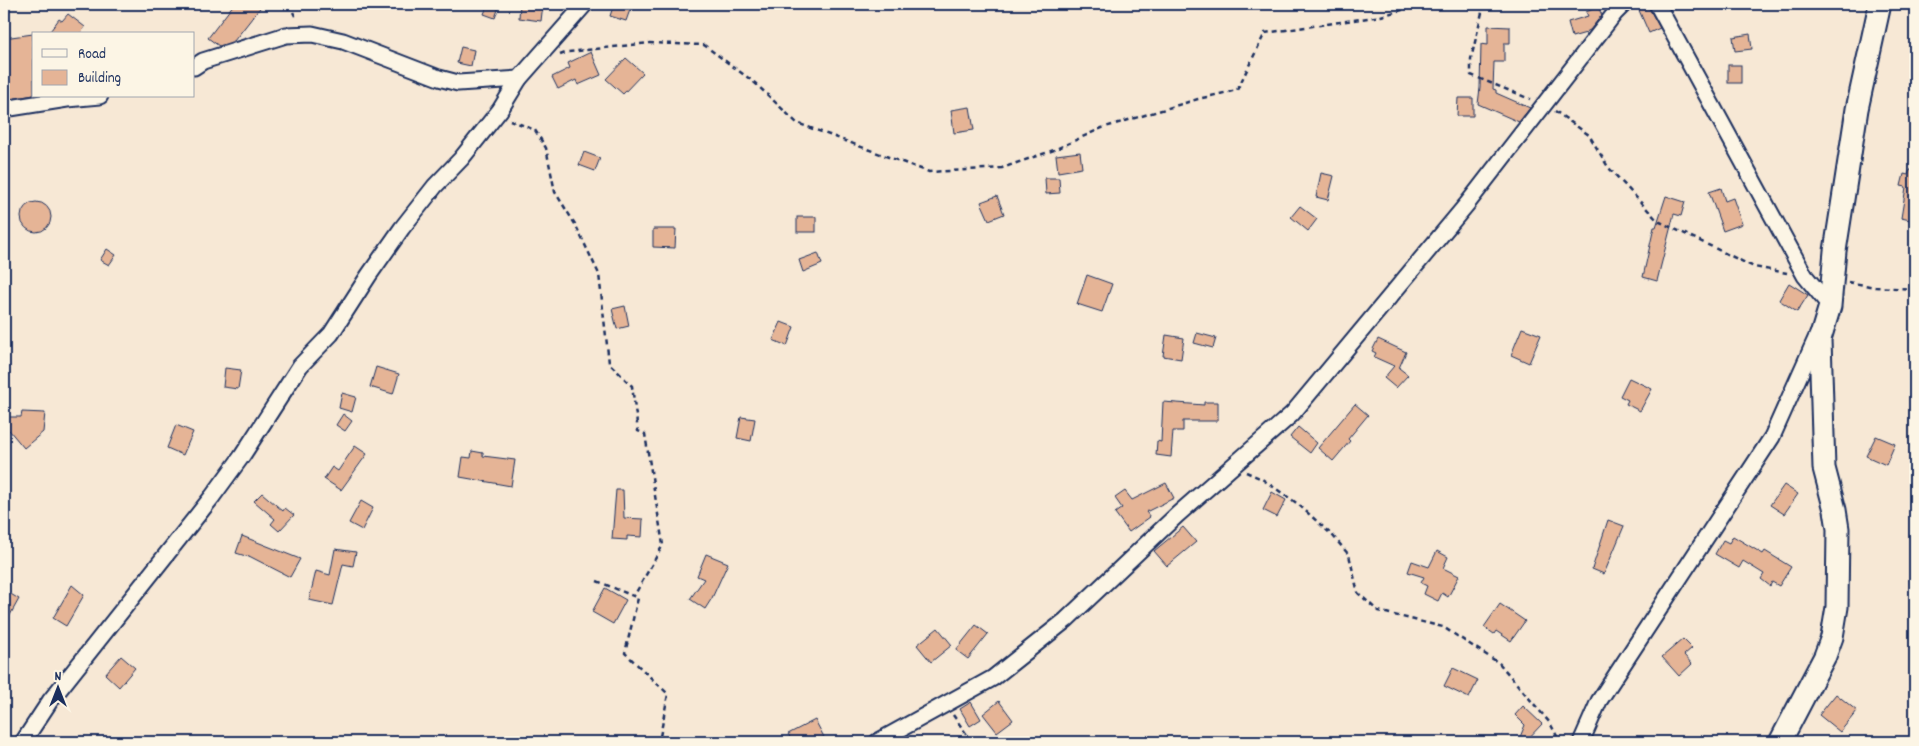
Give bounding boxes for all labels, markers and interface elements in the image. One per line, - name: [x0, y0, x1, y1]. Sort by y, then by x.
- legend: [32, 32, 195, 98]
- text: Road: [78, 44, 106, 66]
- text: Building: [78, 68, 121, 90]
- north arrow: [32, 664, 82, 714]
- text: N: [55, 667, 62, 687]

